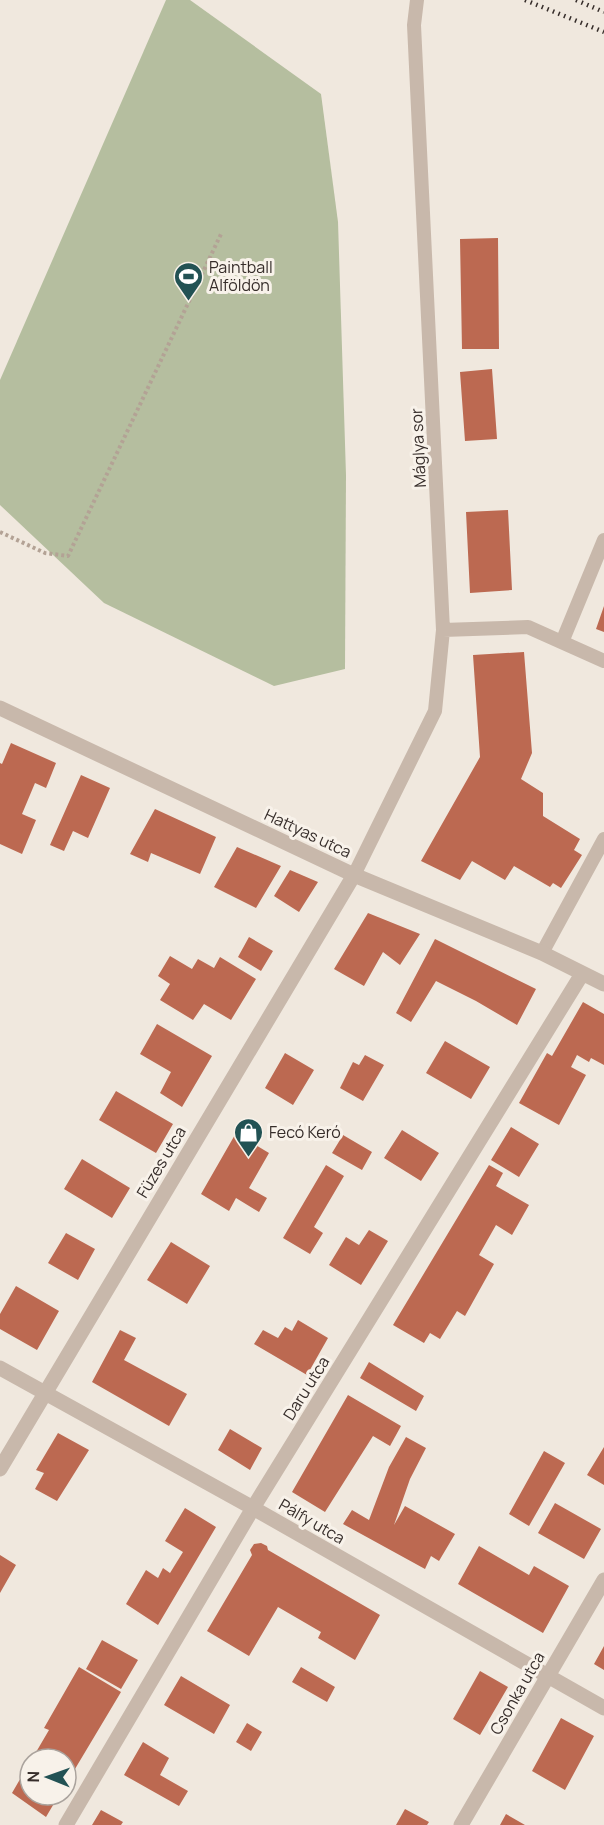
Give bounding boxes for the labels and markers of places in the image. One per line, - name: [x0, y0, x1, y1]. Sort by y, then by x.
- place label: Paintball Alföldön: [209, 256, 273, 296]
- sports icon: Paintball Alföldön: [172, 260, 204, 302]
- shop icon: Fecó Keró: [232, 1116, 264, 1158]
- place label: Fecó Keró: [269, 1121, 341, 1143]

